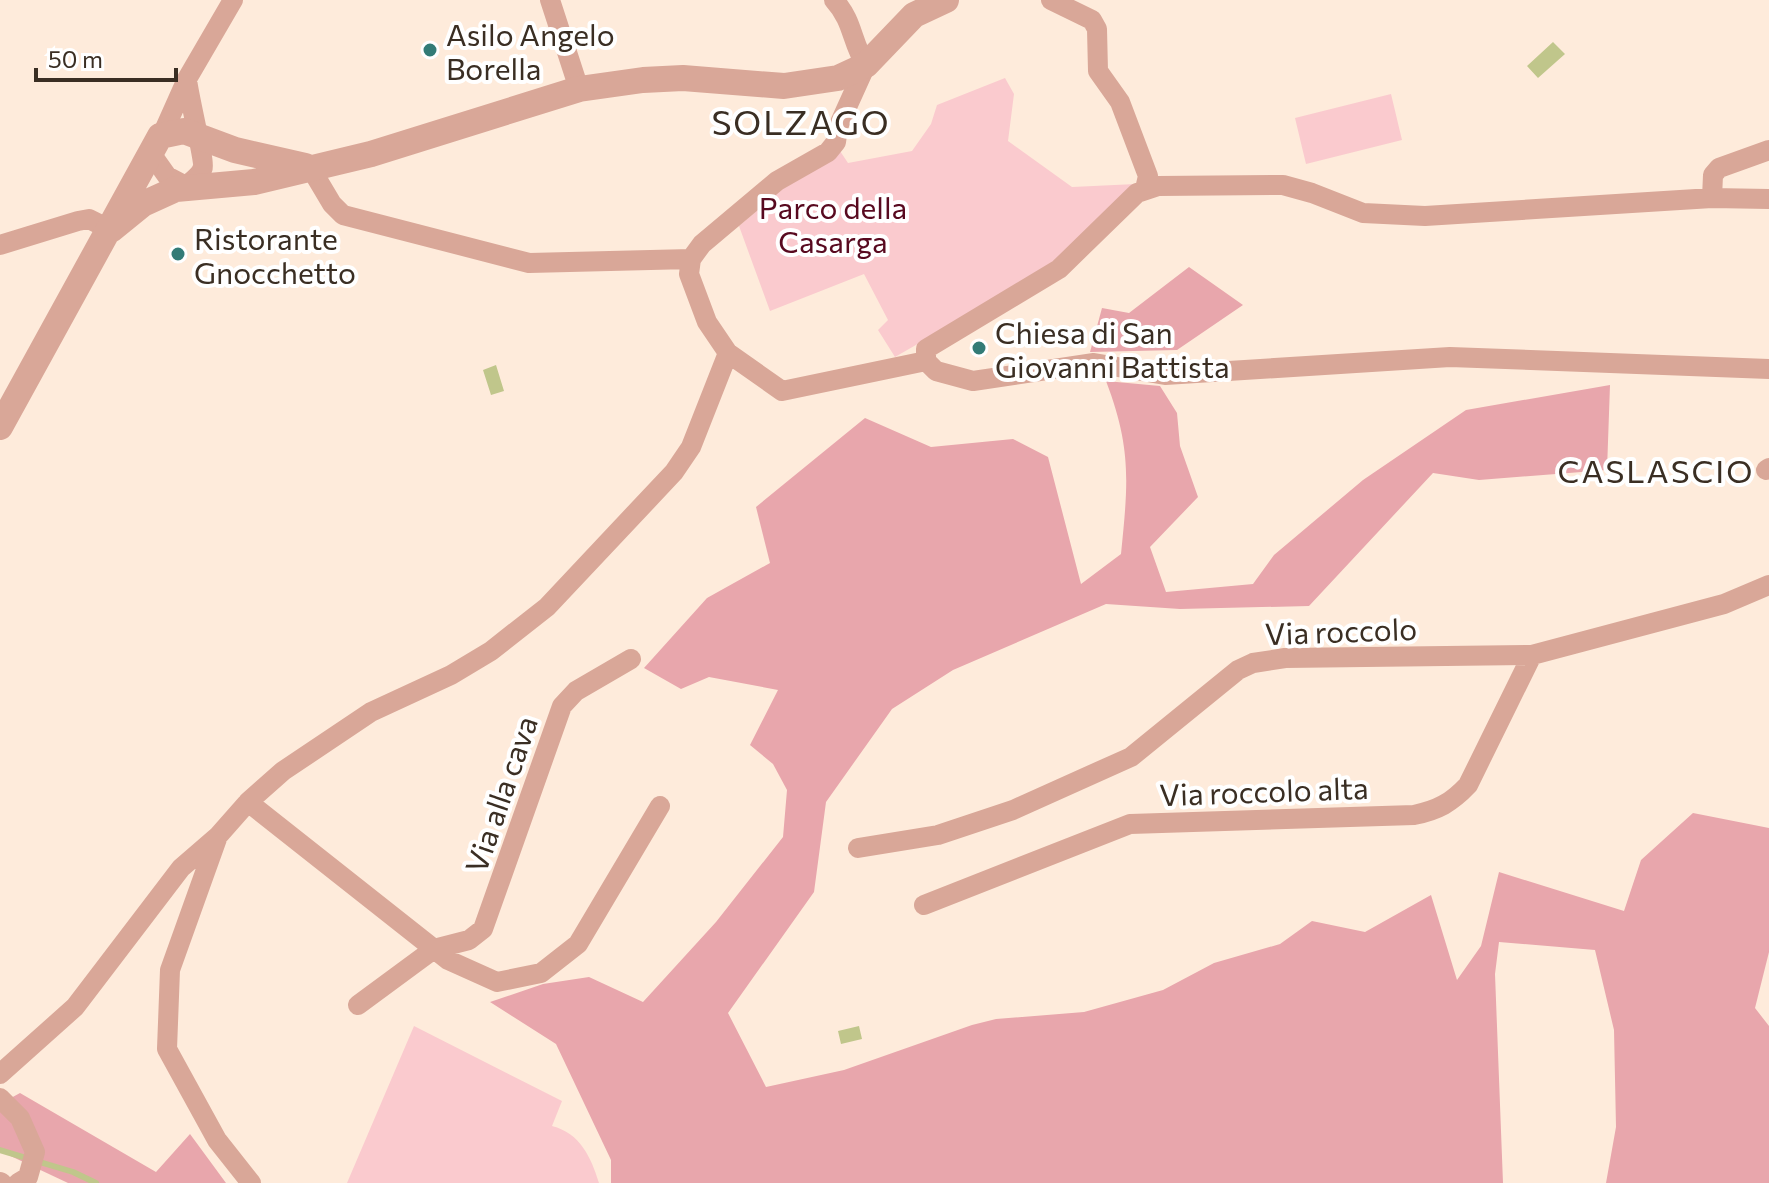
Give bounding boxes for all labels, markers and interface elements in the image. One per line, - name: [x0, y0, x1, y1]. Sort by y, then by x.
- place label: Asilo Angelo Borella: [446, 15, 615, 86]
- scale bar: [36, 32, 176, 82]
- marker: Asilo Angelo Borella: [421, 41, 439, 59]
- text: 50 m: [48, 44, 103, 73]
- district label: SOLZAGO: [711, 100, 891, 142]
- park label: Parco della Casarga: [759, 188, 907, 259]
- place label: Ristorante Gnocchetto: [194, 219, 356, 290]
- marker: Ristorante Gnocchetto: [169, 245, 187, 263]
- place label: Chiesa di San Giovanni Battista: [995, 313, 1230, 384]
- marker: Chiesa di San Giovanni Battista: [970, 339, 988, 357]
- district label: CASLASCIO: [1558, 450, 1754, 490]
- street label: Via roccolo: [1264, 609, 1418, 651]
- street label: Via alla cava: [456, 711, 544, 877]
- street label: Via roccolo alta: [1159, 768, 1369, 812]

